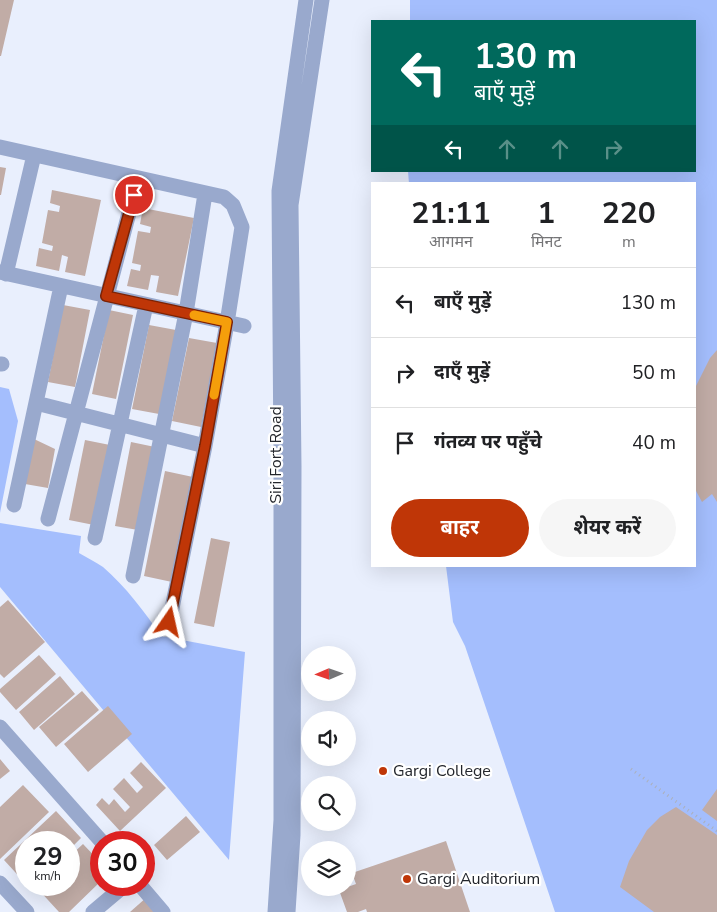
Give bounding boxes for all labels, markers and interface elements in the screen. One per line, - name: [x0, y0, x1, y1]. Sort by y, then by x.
- text: 130 m: [474, 33, 577, 80]
- icon: left: [391, 40, 456, 105]
- text: बाएँ मुड़ें: [474, 78, 535, 108]
- icon: left: [440, 135, 468, 163]
- icon: ahead: [493, 135, 521, 163]
- icon: ahead: [546, 135, 574, 163]
- icon: right: [599, 135, 627, 163]
- pin: [113, 174, 155, 216]
- icon: arrive: [120, 181, 148, 209]
- text: 21:11: [411, 193, 491, 234]
- text: 1: [537, 193, 555, 234]
- text: 220: [602, 193, 656, 234]
- text: आगमन: [429, 231, 473, 253]
- text: मिनट: [531, 231, 562, 253]
- text: m: [622, 231, 636, 253]
- icon: left: [391, 289, 419, 317]
- text: बाएँ मुड़ें: [434, 289, 491, 315]
- text: 130 m: [621, 290, 676, 316]
- icon: right: [391, 359, 419, 387]
- text: दाएँ मुड़ें: [434, 359, 490, 385]
- text: 50 m: [632, 360, 676, 386]
- street label: Siri Fort Road: [265, 406, 287, 504]
- icon: arrive: [391, 429, 419, 457]
- text: गंतव्य पर पहुँचे: [434, 429, 542, 455]
- text: 40 m: [632, 430, 676, 456]
- button: बाहर: [391, 499, 529, 557]
- button: शेयर करें: [539, 499, 676, 557]
- position arrow: [142, 595, 194, 647]
- north arrow: [301, 646, 356, 701]
- map controls: [301, 646, 356, 896]
- button: sound: [301, 711, 356, 766]
- place label: Gargi College: [393, 760, 491, 782]
- marker: Gargi College: [377, 765, 389, 777]
- button: search: [301, 776, 356, 831]
- speed limit sign: 30: [90, 831, 155, 896]
- text: 29: [32, 840, 63, 874]
- button: layers: [301, 841, 356, 896]
- text: km/h: [34, 868, 61, 884]
- place label: Gargi Auditorium: [417, 868, 540, 890]
- marker: Gargi Auditorium: [401, 873, 413, 885]

